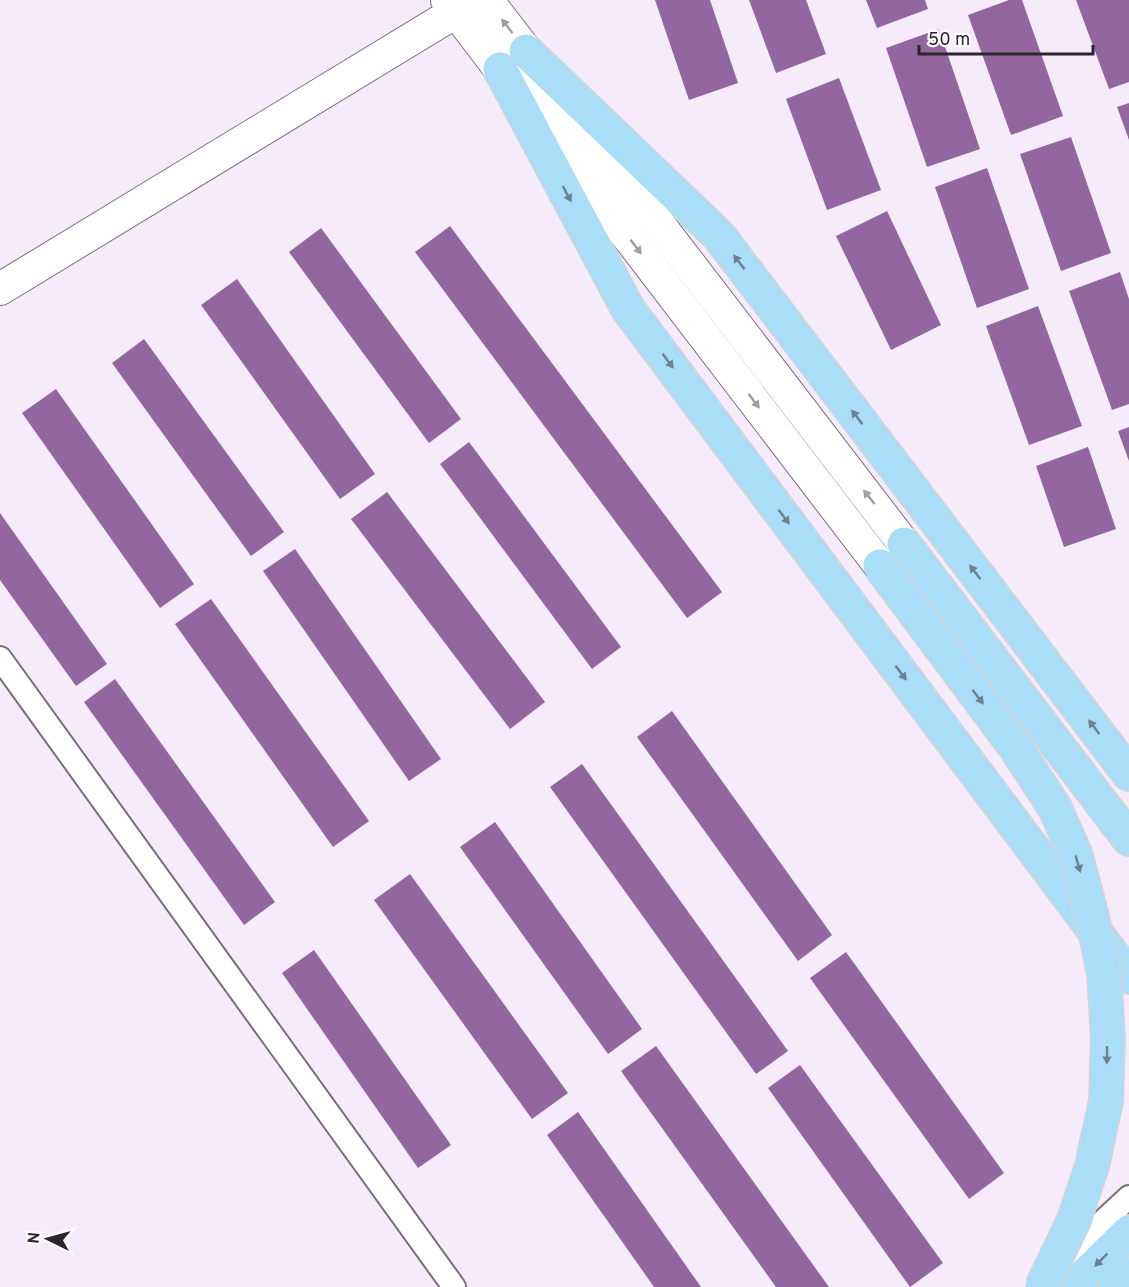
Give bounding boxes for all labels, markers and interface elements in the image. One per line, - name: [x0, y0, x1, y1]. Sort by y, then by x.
- scale bar: [919, 18, 1093, 56]
- one-way arrow: [501, 19, 513, 35]
- text: 50 m: [928, 29, 970, 52]
- one-way arrow: [562, 186, 572, 203]
- one-way arrow: [629, 239, 641, 254]
- one-way arrow: [733, 255, 745, 270]
- one-way arrow: [661, 353, 674, 369]
- one-way arrow: [748, 393, 760, 409]
- one-way arrow: [851, 410, 863, 425]
- one-way arrow: [863, 490, 875, 505]
- one-way arrow: [778, 509, 791, 525]
- one-way arrow: [970, 565, 982, 580]
- one-way arrow: [895, 666, 907, 681]
- one-way arrow: [972, 689, 984, 705]
- one-way arrow: [1088, 720, 1100, 735]
- one-way arrow: [1074, 855, 1083, 873]
- one-way arrow: [1103, 1046, 1112, 1065]
- north arrow: [18, 1209, 78, 1269]
- text: N: [25, 1231, 46, 1244]
- one-way arrow: [1095, 1252, 1109, 1266]

